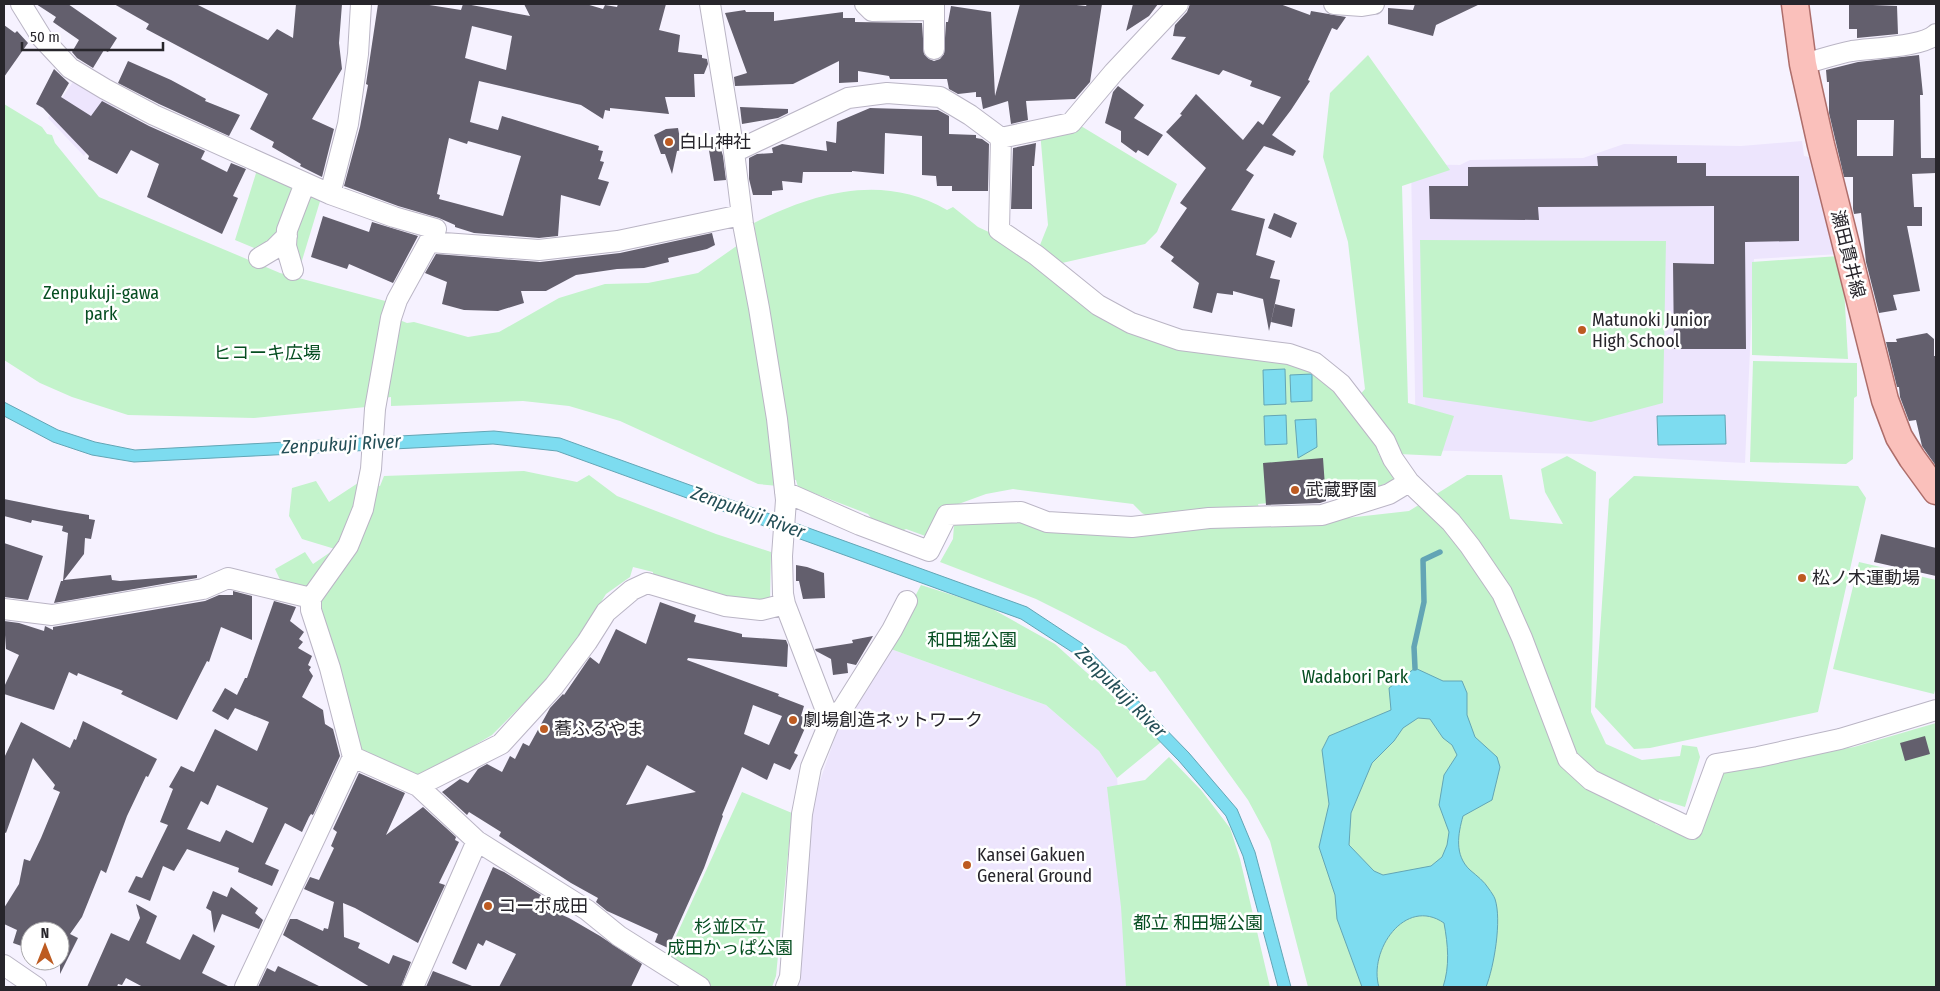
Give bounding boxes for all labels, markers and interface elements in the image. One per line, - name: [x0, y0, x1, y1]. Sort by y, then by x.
- scale bar: [22, 20, 164, 52]
- text: 50 m: [30, 28, 60, 46]
- place label: 白山神社: [679, 131, 751, 153]
- marker: 白山神社: [663, 136, 675, 148]
- street label: 瀬田貫井線: [1826, 208, 1870, 300]
- park label: Zenpukuji-gawa park: [43, 282, 159, 325]
- place label: Matunoki Junior High School: [1592, 309, 1710, 352]
- marker: Matunoki Junior High School: [1576, 324, 1588, 336]
- park label: ヒコーキ広場: [213, 342, 321, 364]
- water label: Zenpukuji River: [280, 429, 403, 459]
- place label: 武蔵野園: [1305, 479, 1377, 501]
- water label: Zenpukuji River: [687, 480, 809, 544]
- marker: 武蔵野園: [1289, 484, 1301, 496]
- place label: 松ノ木運動場: [1812, 567, 1920, 589]
- marker: 松ノ木運動場: [1796, 572, 1808, 584]
- park label: 和田堀公園: [927, 629, 1017, 651]
- water label: Zenpukuji River: [1070, 641, 1172, 743]
- park label: Wadabori Park: [1302, 666, 1409, 688]
- place label: 劇場創造ネットワーク: [803, 709, 983, 731]
- marker: 劇場創造ネットワーク: [787, 714, 799, 726]
- place label: 蕎ふるやま: [554, 718, 644, 740]
- marker: 蕎ふるやま: [538, 723, 550, 735]
- place label: Kansei Gakuen General Ground: [977, 844, 1092, 887]
- marker: Kansei Gakuen General Ground: [961, 859, 973, 871]
- place label: コーポ成田: [498, 895, 588, 917]
- marker: コーポ成田: [482, 900, 494, 912]
- park label: 都立 和田堀公園: [1133, 912, 1263, 934]
- park label: 杉並区立 成田かっぱ公園: [667, 916, 793, 959]
- north arrow: [20, 921, 70, 971]
- text: N: [41, 925, 49, 942]

